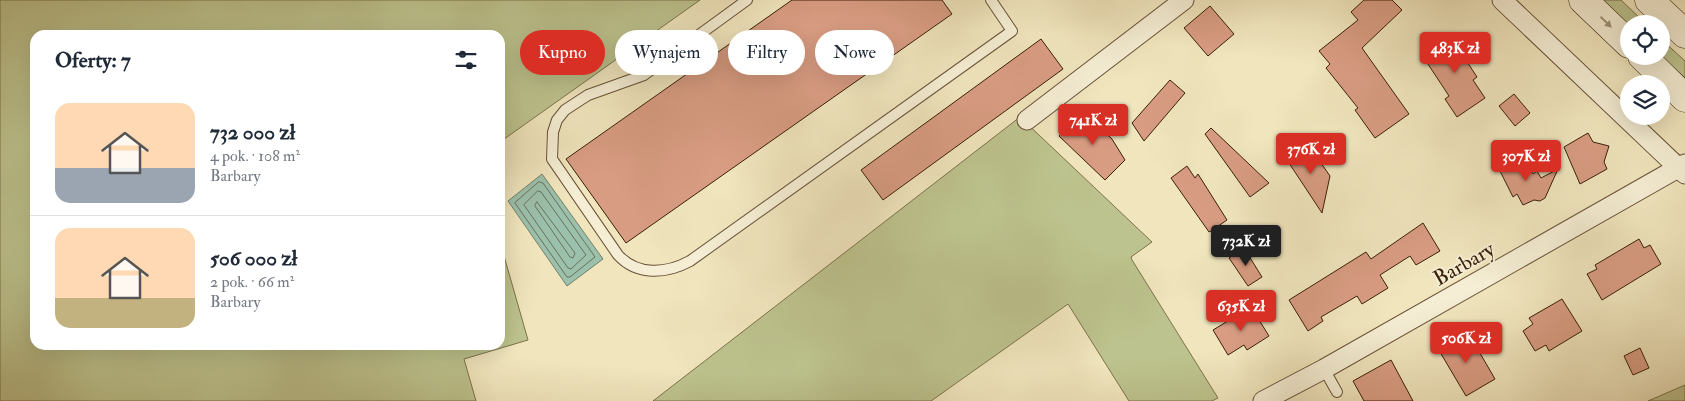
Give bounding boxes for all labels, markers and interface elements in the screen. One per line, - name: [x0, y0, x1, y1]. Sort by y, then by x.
- map controls: [1620, 15, 1670, 125]
- button: locate: [1620, 15, 1670, 65]
- one-way arrow: [1600, 16, 1612, 28]
- chip: Kupno: [520, 30, 605, 75]
- chip: Wynajem: [615, 30, 718, 75]
- chip: Filtry: [728, 30, 805, 75]
- chip: Nowe: [815, 30, 894, 75]
- pin: 483K zł: [1409, 32, 1501, 74]
- text: 483K zł: [1431, 38, 1479, 58]
- icon: filters: [452, 46, 480, 74]
- text: Oferty: 7: [55, 47, 131, 74]
- button: layers: [1620, 75, 1670, 125]
- pin: 741K zł: [1047, 104, 1139, 146]
- text: 741K zł: [1069, 110, 1117, 130]
- text: 732 000 zł: [210, 119, 295, 146]
- icon: home: [95, 123, 155, 183]
- pin: 376K zł: [1265, 132, 1357, 175]
- text: 376K zł: [1287, 139, 1335, 159]
- pin: 307K zł: [1480, 140, 1572, 182]
- text: 4 pok. · 108 m²: [210, 146, 300, 166]
- text: 307K zł: [1502, 146, 1550, 166]
- text: Barbary: [210, 166, 260, 186]
- pin: 732K zł: [1200, 224, 1292, 267]
- text: 732K zł: [1222, 231, 1270, 251]
- street label: Barbary: [1429, 235, 1500, 292]
- text: 506 000 zł: [210, 245, 297, 272]
- icon: home: [95, 248, 155, 308]
- text: 2 pok. · 66 m²: [210, 272, 294, 292]
- pin: 635K zł: [1195, 290, 1287, 332]
- text: Barbary: [210, 292, 260, 312]
- text: 635K zł: [1217, 296, 1265, 316]
- pin: 506K zł: [1420, 322, 1512, 364]
- text: 506K zł: [1441, 328, 1491, 348]

